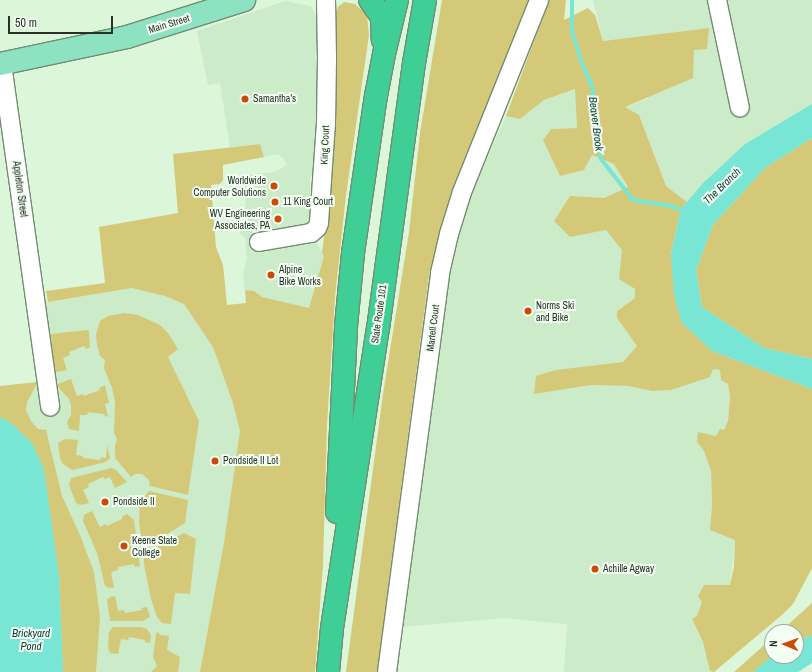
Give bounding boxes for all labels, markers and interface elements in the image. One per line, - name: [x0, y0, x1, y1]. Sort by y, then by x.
- scale bar: [10, 8, 115, 34]
- street label: Main Street: [147, 12, 191, 36]
- text: 50 m: [15, 15, 37, 31]
- place label: Samantha's: [253, 93, 296, 105]
- marker: Samantha's: [240, 94, 250, 104]
- water label: Beaver Brook: [586, 96, 606, 152]
- street label: King Court: [318, 125, 332, 165]
- street label: Appleton Street: [10, 160, 30, 218]
- water label: The Branch: [701, 165, 743, 207]
- place label: Worldwide Computer Solutions: [194, 174, 266, 198]
- marker: Worldwide Computer Solutions: [269, 181, 279, 191]
- place label: 11 King Court: [283, 196, 333, 208]
- marker: 11 King Court: [270, 197, 280, 207]
- place label: WV Engineering Associates, PA: [210, 207, 270, 230]
- marker: WV Engineering Associates, PA: [273, 214, 283, 224]
- place label: Alpine Bike Works: [279, 263, 321, 286]
- marker: Alpine Bike Works: [266, 270, 276, 280]
- street label: State Route 101: [369, 284, 389, 344]
- place label: Norms Ski and Bike: [536, 299, 574, 322]
- street label: Martell Court: [424, 304, 442, 352]
- marker: Norms Ski and Bike: [523, 306, 533, 316]
- place label: Pondside II Lot: [223, 455, 278, 467]
- marker: Pondside II Lot: [210, 456, 220, 466]
- place label: Pondside II: [113, 496, 154, 508]
- marker: Pondside II: [100, 497, 110, 507]
- place label: Keene State College: [132, 534, 177, 558]
- marker: Keene State College: [119, 541, 129, 551]
- place label: Achille Agway: [603, 563, 654, 575]
- marker: Achille Agway: [590, 564, 600, 574]
- north arrow: [764, 624, 804, 664]
- water label: Brickyard Pond: [12, 627, 50, 653]
- text: N: [766, 640, 780, 647]

